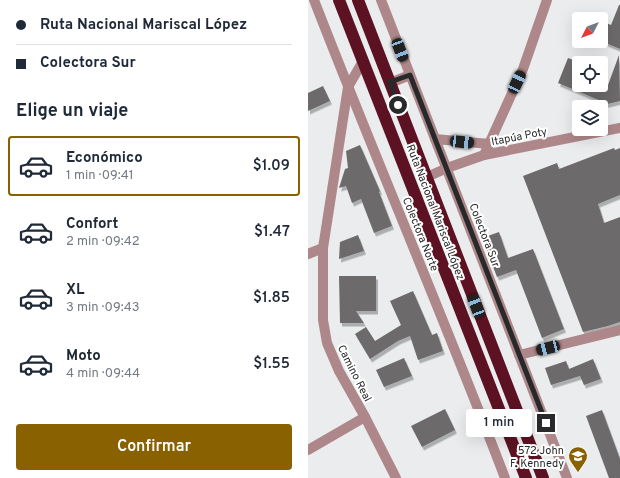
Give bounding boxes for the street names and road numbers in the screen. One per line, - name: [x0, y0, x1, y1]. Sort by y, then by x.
- street label: Itapúa Poty: [490, 125, 549, 149]
- street label: Ruta Nacional Mariscal López: [403, 143, 467, 282]
- street label: Colectora Norte: [399, 195, 441, 273]
- street label: Colectora Sur: [465, 201, 503, 270]
- street label: Camino Real: [334, 343, 374, 404]

